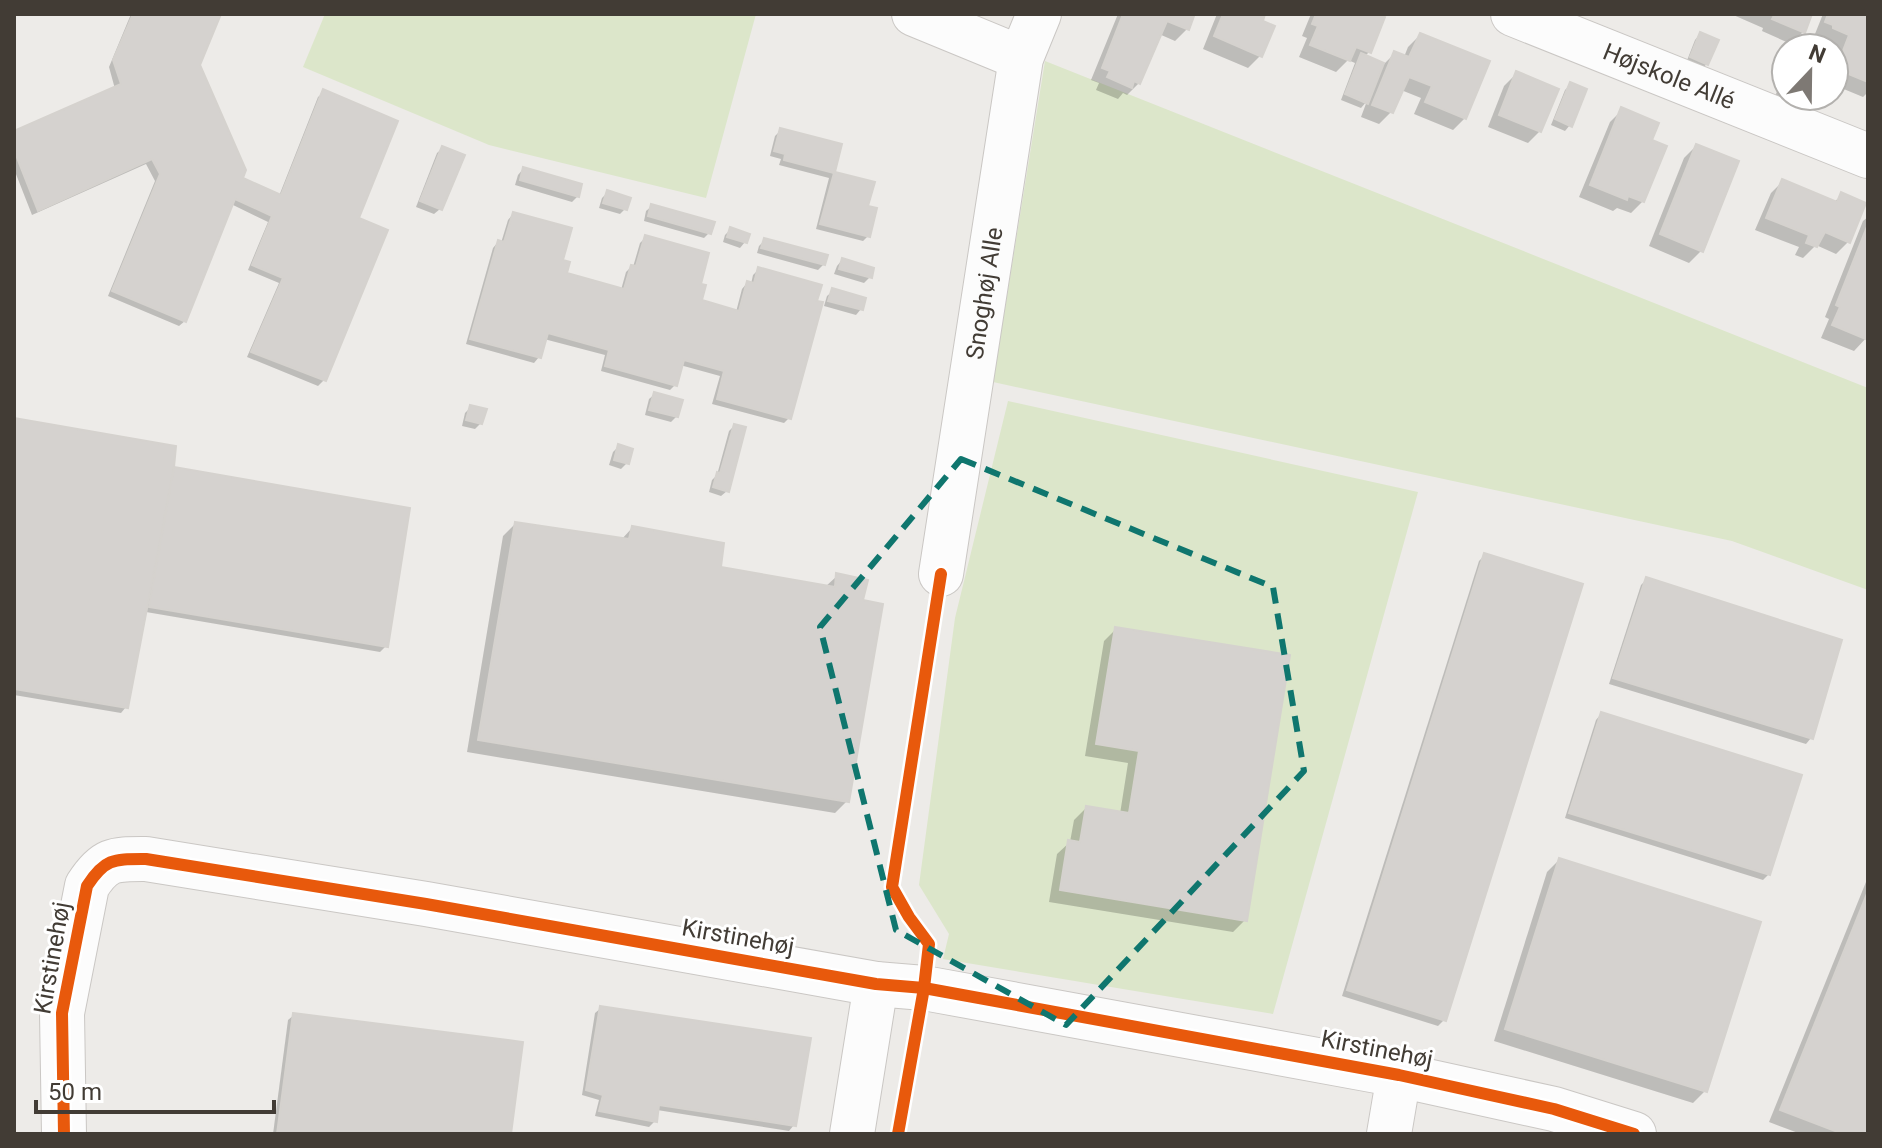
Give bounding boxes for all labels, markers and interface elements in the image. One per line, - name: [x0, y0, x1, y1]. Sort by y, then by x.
- north arrow: [1770, 32, 1850, 112]
- street label: Højskole Allé: [1599, 38, 1739, 115]
- text: N: [1805, 39, 1829, 68]
- street label: Snoghøj Alle: [960, 225, 1009, 361]
- street label: Kirstinehøj: [28, 900, 76, 1016]
- street label: Kirstinehøj: [680, 913, 796, 961]
- street label: Kirstinehøj: [1319, 1024, 1435, 1074]
- scale bar: [36, 1064, 274, 1114]
- text: 50 m: [48, 1078, 102, 1106]

